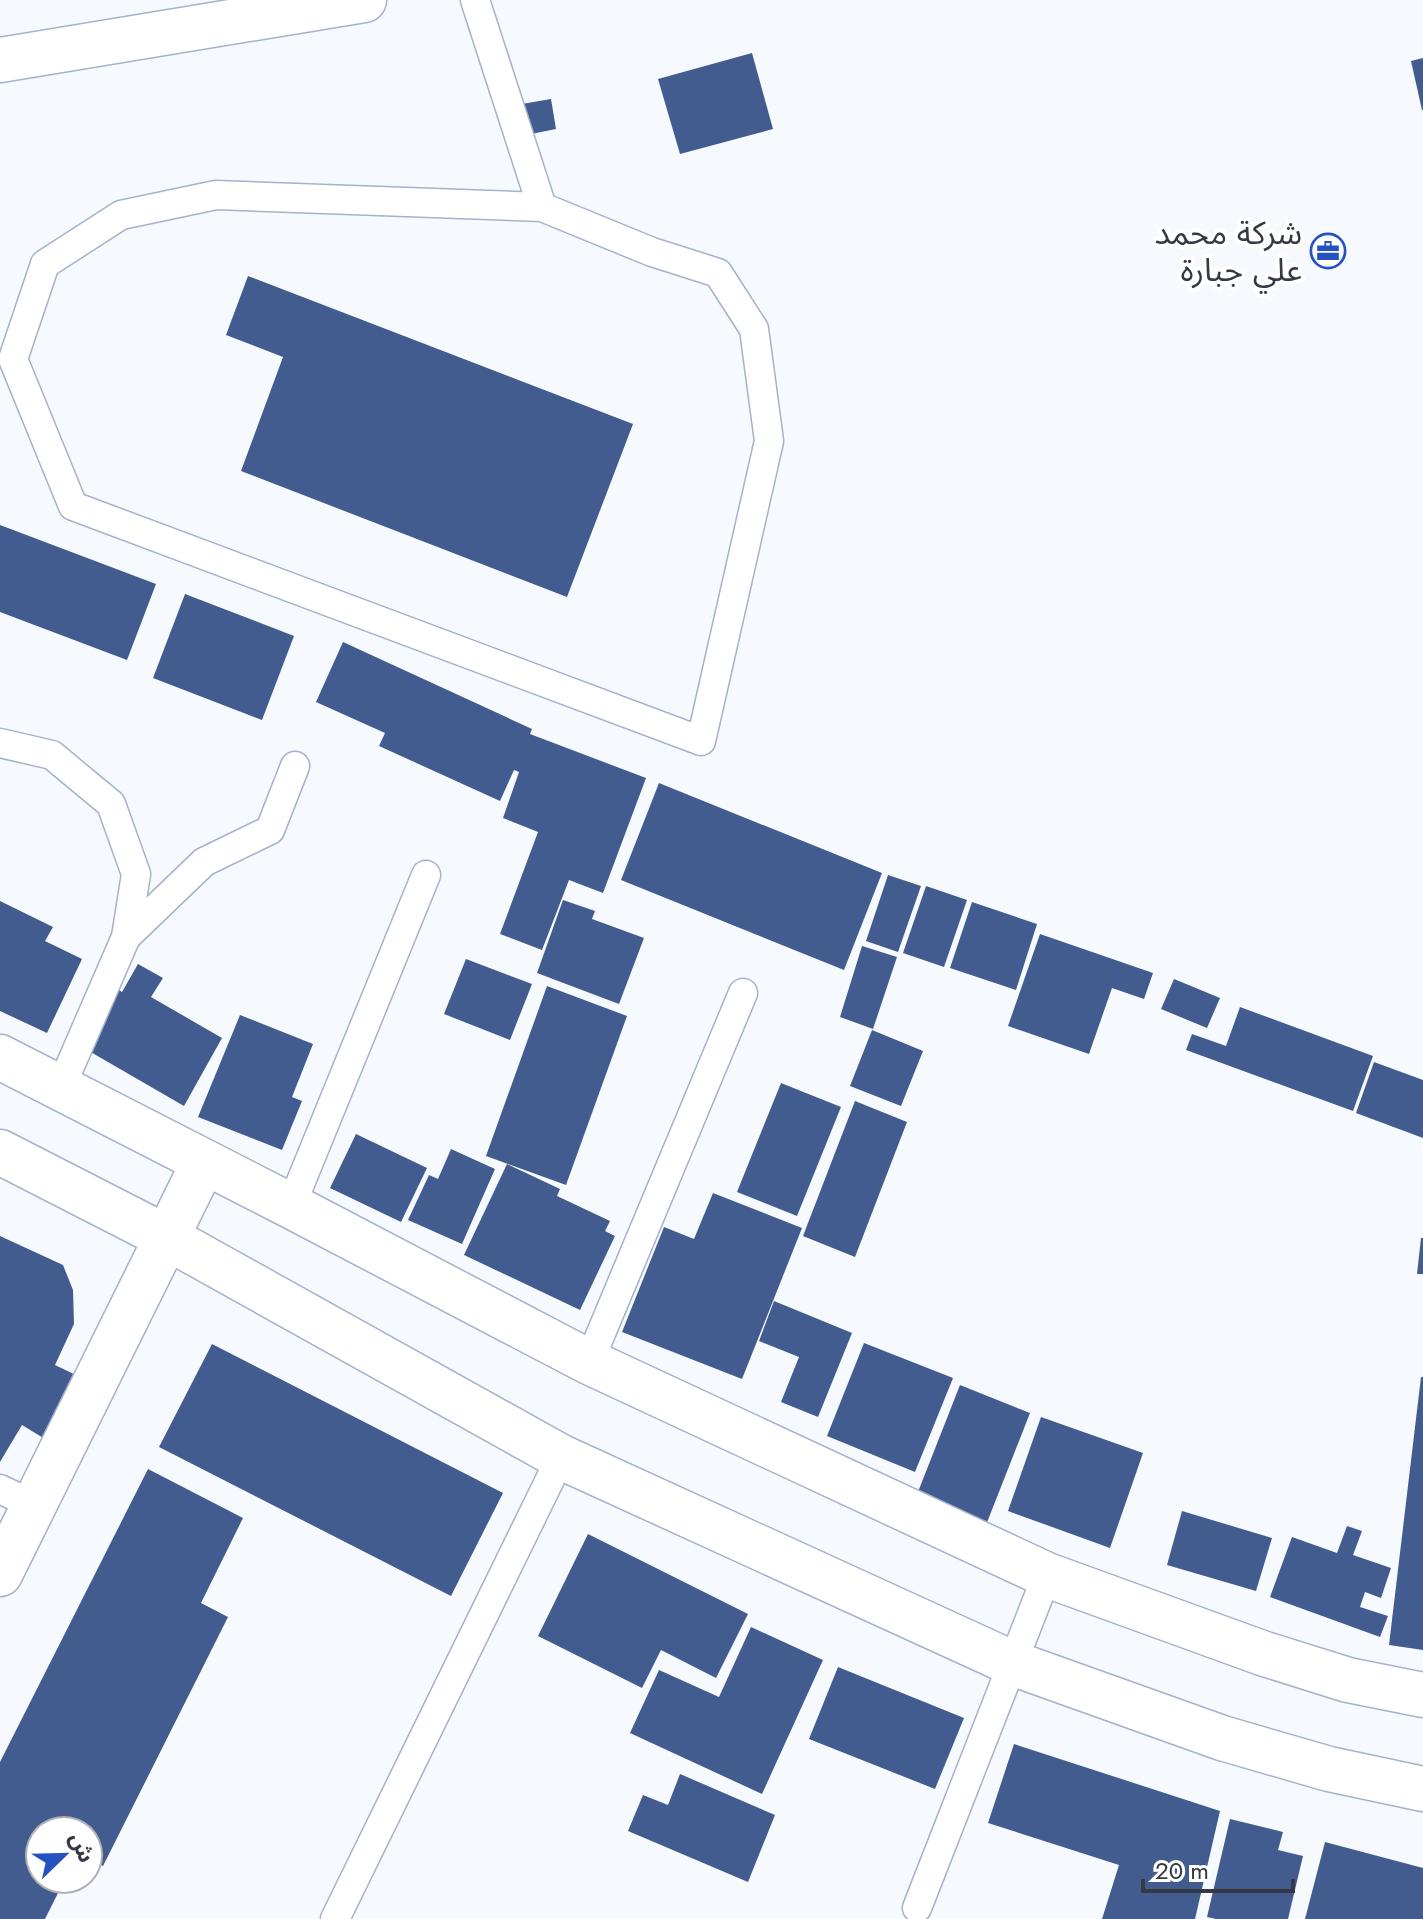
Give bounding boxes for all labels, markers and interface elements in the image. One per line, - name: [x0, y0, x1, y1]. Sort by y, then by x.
- place label: شركة محمد علي جبارة: [1154, 210, 1302, 294]
- office icon: شركة محمد علي جبارة: [1309, 232, 1347, 270]
- north arrow: [24, 1815, 104, 1895]
- text: ش: [62, 1827, 103, 1867]
- scale bar: [1143, 1843, 1293, 1893]
- text: 20 m: [1155, 1853, 1209, 1888]

